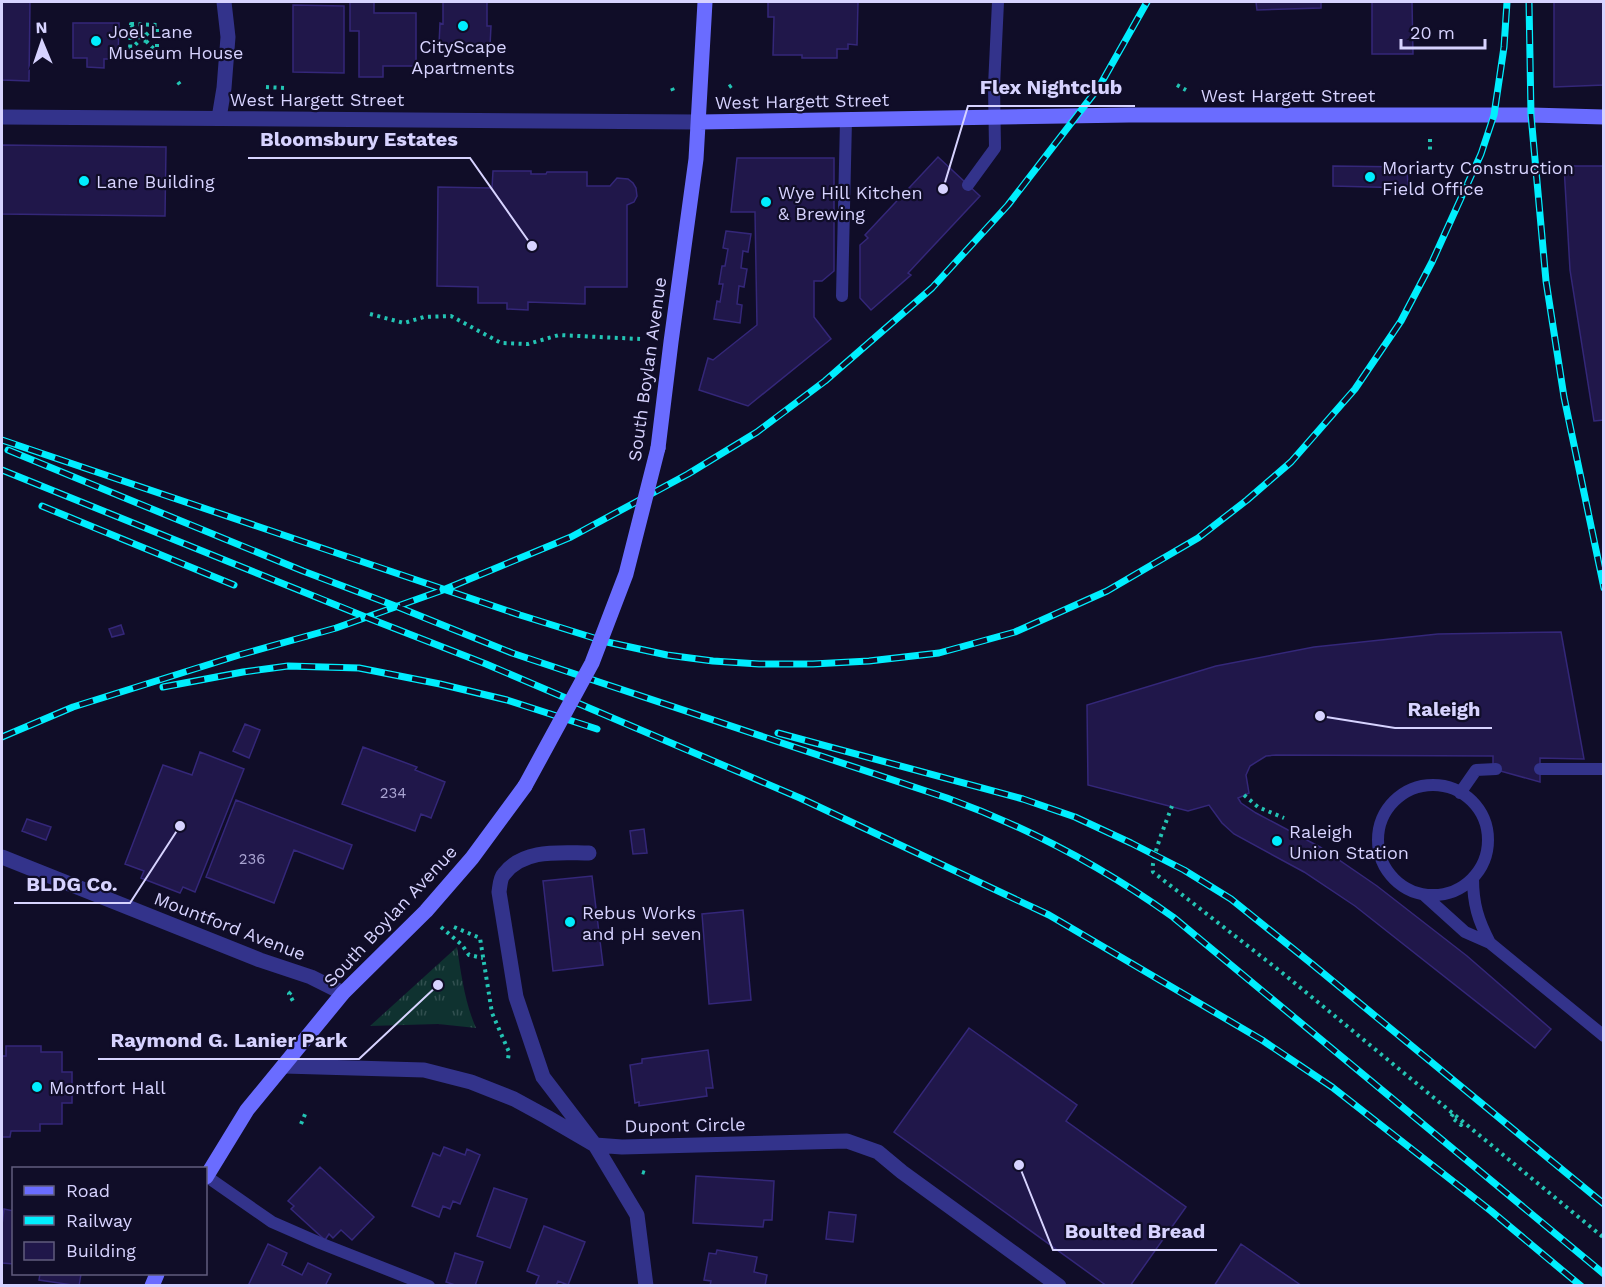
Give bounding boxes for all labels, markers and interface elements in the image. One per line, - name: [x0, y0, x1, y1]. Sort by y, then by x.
- north arrow: [12, 12, 72, 72]
- scale bar: [1401, 12, 1485, 50]
- text: N: [35, 18, 48, 37]
- marker: CityScape Apartments: [456, 19, 470, 33]
- place label: Joel Lane Museum House: [108, 21, 243, 63]
- text: 20 m: [1410, 22, 1455, 43]
- marker: Joel Lane Museum House: [89, 34, 103, 48]
- place label: CityScape Apartments: [411, 36, 515, 78]
- callout: Flex Nightclub: [968, 68, 1135, 106]
- text: Flex Nightclub: [980, 75, 1122, 99]
- street label: West Hargett Street: [1201, 85, 1376, 106]
- street label: West Hargett Street: [230, 89, 405, 110]
- street label: West Hargett Street: [715, 89, 890, 113]
- callout: Bloomsbury Estates: [248, 120, 470, 158]
- text: Bloomsbury Estates: [260, 127, 458, 151]
- place label: Moriarty Construction Field Office: [1382, 157, 1574, 199]
- marker: Moriarty Construction Field Office: [1363, 170, 1377, 184]
- place label: Lane Building: [96, 171, 215, 192]
- marker: Lane Building: [77, 174, 91, 188]
- place label: Wye Hill Kitchen & Brewing: [778, 182, 923, 224]
- marker: Wye Hill Kitchen & Brewing: [759, 195, 773, 209]
- street label: South Boylan Avenue: [624, 276, 670, 462]
- callout: Raleigh: [1395, 690, 1492, 728]
- text: Raleigh: [1408, 697, 1480, 721]
- house number: 234: [380, 784, 406, 802]
- place label: Raleigh Union Station: [1289, 821, 1409, 863]
- marker: Raleigh Union Station: [1270, 834, 1284, 848]
- street label: South Boylan Avenue: [319, 841, 461, 991]
- house number: 236: [239, 850, 265, 868]
- callout: BLDG Co.: [14, 865, 130, 903]
- text: BLDG Co.: [26, 872, 118, 896]
- street label: Mountford Avenue: [151, 887, 309, 965]
- place label: Rebus Works and pH seven: [582, 902, 702, 944]
- marker: Rebus Works and pH seven: [563, 915, 577, 929]
- callout: Raymond G. Lanier Park: [98, 1021, 359, 1059]
- text: Raymond G. Lanier Park: [111, 1028, 348, 1052]
- place label: Montfort Hall: [49, 1077, 166, 1098]
- marker: Montfort Hall: [30, 1080, 44, 1094]
- street label: Dupont Circle: [624, 1113, 746, 1137]
- legend: [12, 1167, 207, 1275]
- text: Road: [66, 1180, 110, 1201]
- text: Railway: [66, 1210, 133, 1231]
- callout: Boulted Bread: [1053, 1212, 1217, 1250]
- text: Boulted Bread: [1065, 1219, 1205, 1243]
- text: Building: [66, 1240, 136, 1261]

